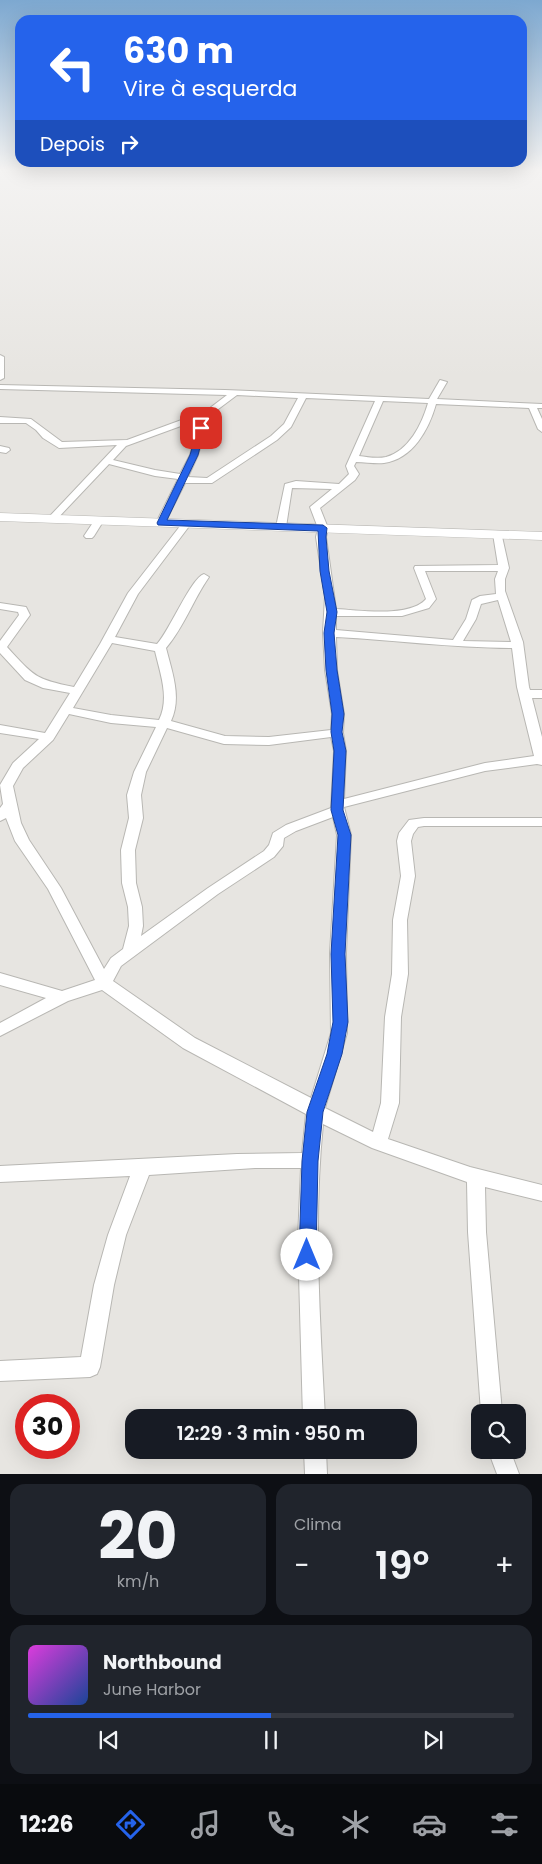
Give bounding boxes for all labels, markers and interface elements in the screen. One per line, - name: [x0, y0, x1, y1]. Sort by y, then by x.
- text: 630 m: [123, 26, 234, 75]
- icon: left: [40, 35, 105, 100]
- text: Vire à esquerda: [123, 73, 297, 104]
- icon: right: [115, 130, 143, 158]
- text: Depois: [40, 131, 105, 158]
- pin: [180, 407, 222, 449]
- icon: arrive: [187, 414, 215, 442]
- position arrow: [280, 1228, 332, 1280]
- speed limit sign: 30: [15, 1394, 80, 1459]
- map controls: [471, 1404, 526, 1459]
- button: search: [471, 1404, 526, 1459]
- text: 12:29 · 3 min · 950 m: [177, 1420, 365, 1447]
- text: 20: [98, 1491, 178, 1582]
- text: Clima: [294, 1513, 342, 1536]
- text: 19°: [375, 1539, 429, 1592]
- text: −: [294, 1546, 309, 1585]
- text: +: [495, 1546, 514, 1585]
- text: km/h: [117, 1570, 159, 1593]
- text: Northbound: [103, 1649, 222, 1676]
- text: June Harbor: [103, 1678, 201, 1701]
- icon: previous: [95, 1726, 123, 1754]
- icon: pause: [257, 1726, 285, 1754]
- icon: next: [419, 1726, 447, 1754]
- icon: directions: [113, 1807, 148, 1842]
- icon: music: [188, 1807, 223, 1842]
- icon: phone: [263, 1807, 298, 1842]
- icon: climate: [338, 1807, 373, 1842]
- icon: car: [412, 1807, 447, 1842]
- icon: filters: [487, 1807, 522, 1842]
- text: 12:26: [20, 1809, 74, 1840]

